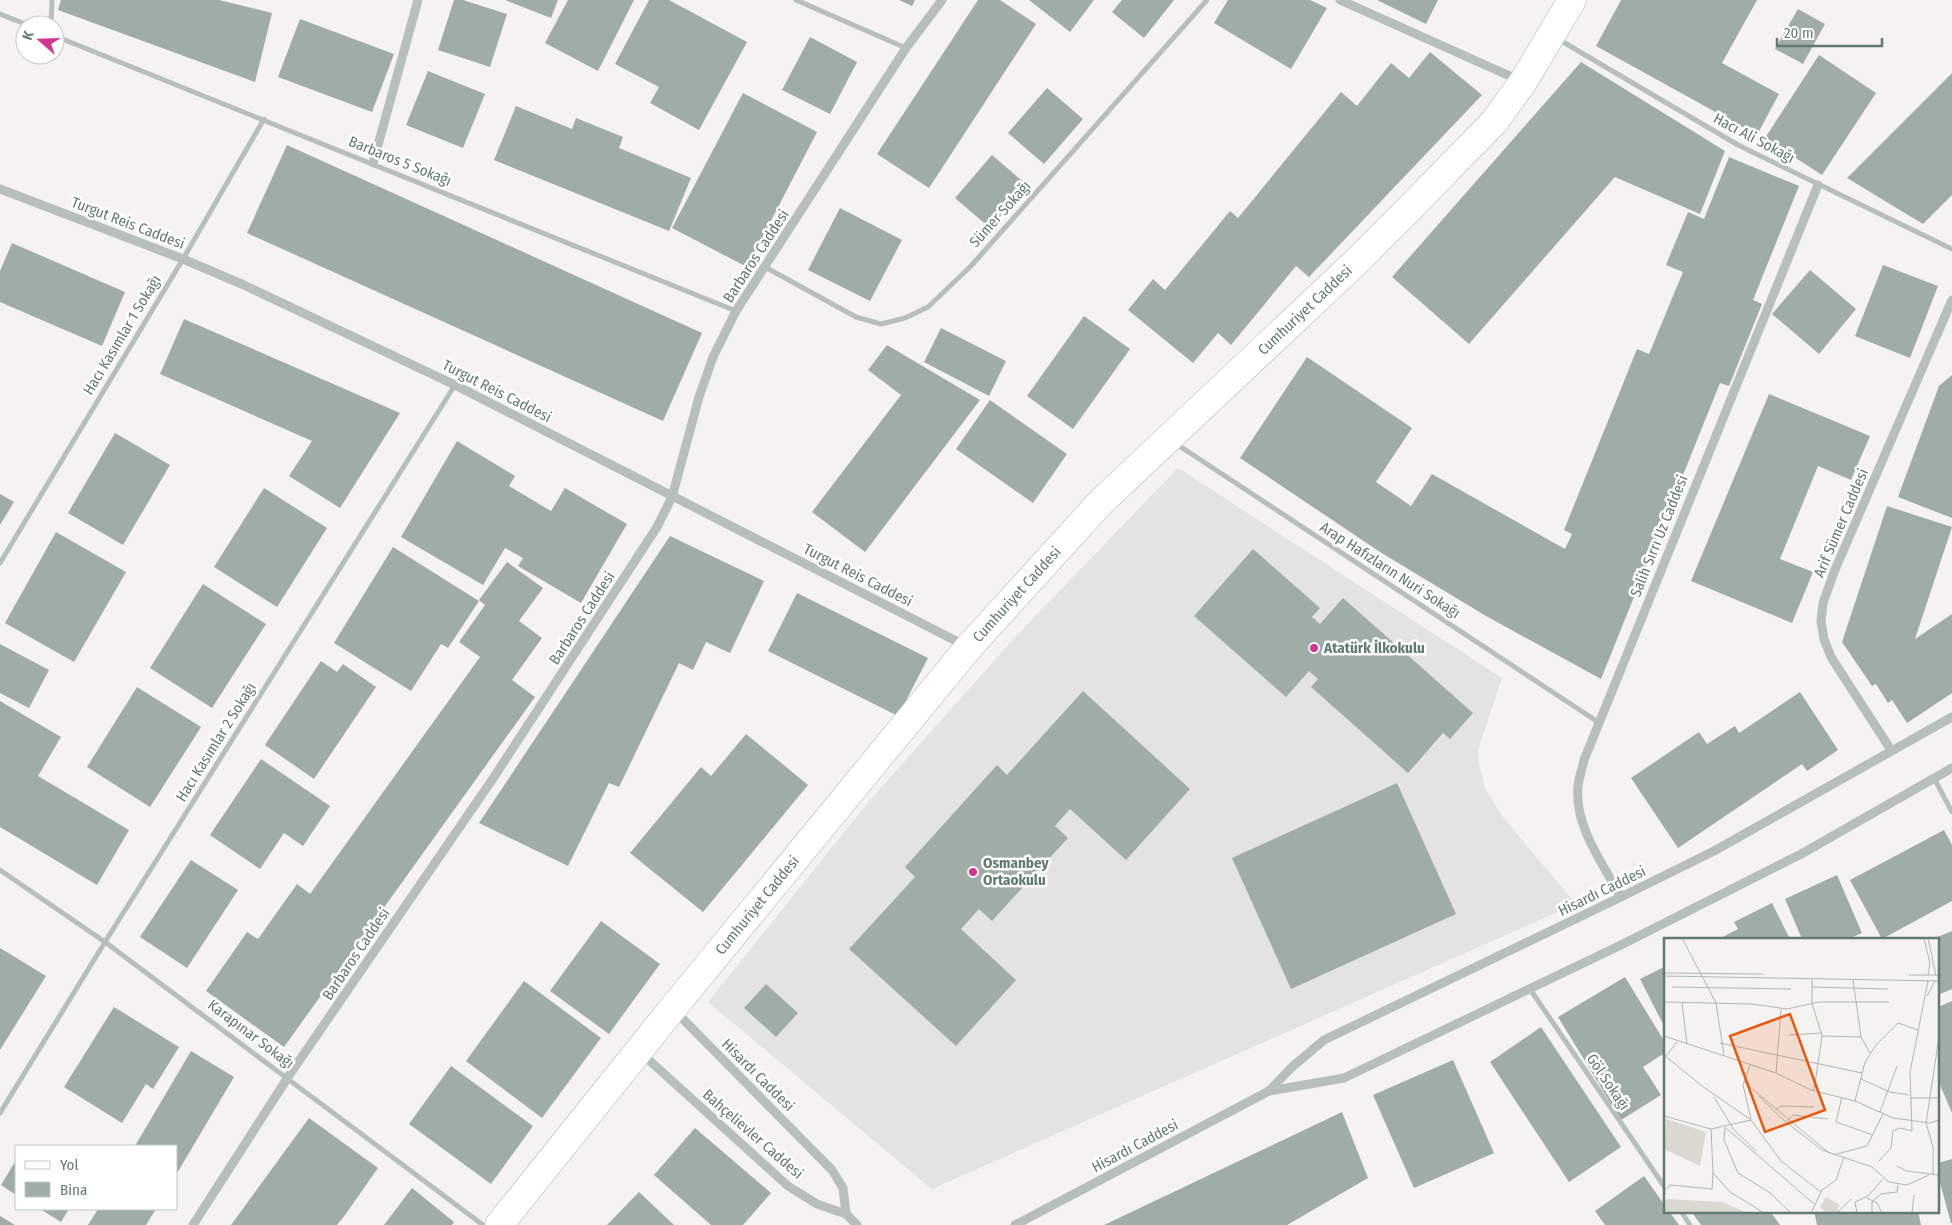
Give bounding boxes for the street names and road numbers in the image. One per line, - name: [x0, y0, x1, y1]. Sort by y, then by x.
- street label: Hacı Ali Sokağı: [1710, 109, 1798, 167]
- street label: Barbaros 5 Sokağı: [346, 132, 454, 190]
- street label: Sümer Sokağı: [966, 177, 1034, 251]
- street label: Turgut Reis Caddesi: [69, 193, 187, 253]
- street label: Barbaros Caddesi: [719, 206, 793, 306]
- street label: Cumhuriyet Caddesi: [1254, 262, 1356, 359]
- street label: Hacı Kasımlar 1 Sokağı: [79, 272, 165, 398]
- street label: Turgut Reis Caddesi: [439, 356, 555, 426]
- street label: Arif Sümer Caddesi: [1810, 466, 1872, 580]
- street label: Salih Sırrı Uz Caddesi: [1626, 473, 1692, 599]
- street label: Arap Hafızların Nuri Sokağı: [1317, 518, 1463, 622]
- street label: Turgut Reis Caddesi: [800, 540, 916, 610]
- street label: Cumhuriyet Caddesi: [969, 543, 1065, 646]
- street label: Barbaros Caddesi: [545, 568, 619, 668]
- street label: Hacı Kasımlar 2 Sokağı: [172, 679, 260, 805]
- street label: Cumhuriyet Caddesi: [711, 852, 803, 958]
- street label: Hisardı Caddesi: [1555, 862, 1649, 920]
- street label: Barbaros Caddesi: [319, 905, 393, 1003]
- street label: Karapınar Sokağı: [204, 996, 298, 1072]
- street label: Hisardı Caddesi: [718, 1035, 798, 1115]
- street label: Göl Sokağı: [1583, 1050, 1633, 1114]
- street label: Bahçelievler Caddesi: [699, 1085, 807, 1183]
- street label: Hisardı Caddesi: [1089, 1116, 1181, 1176]

